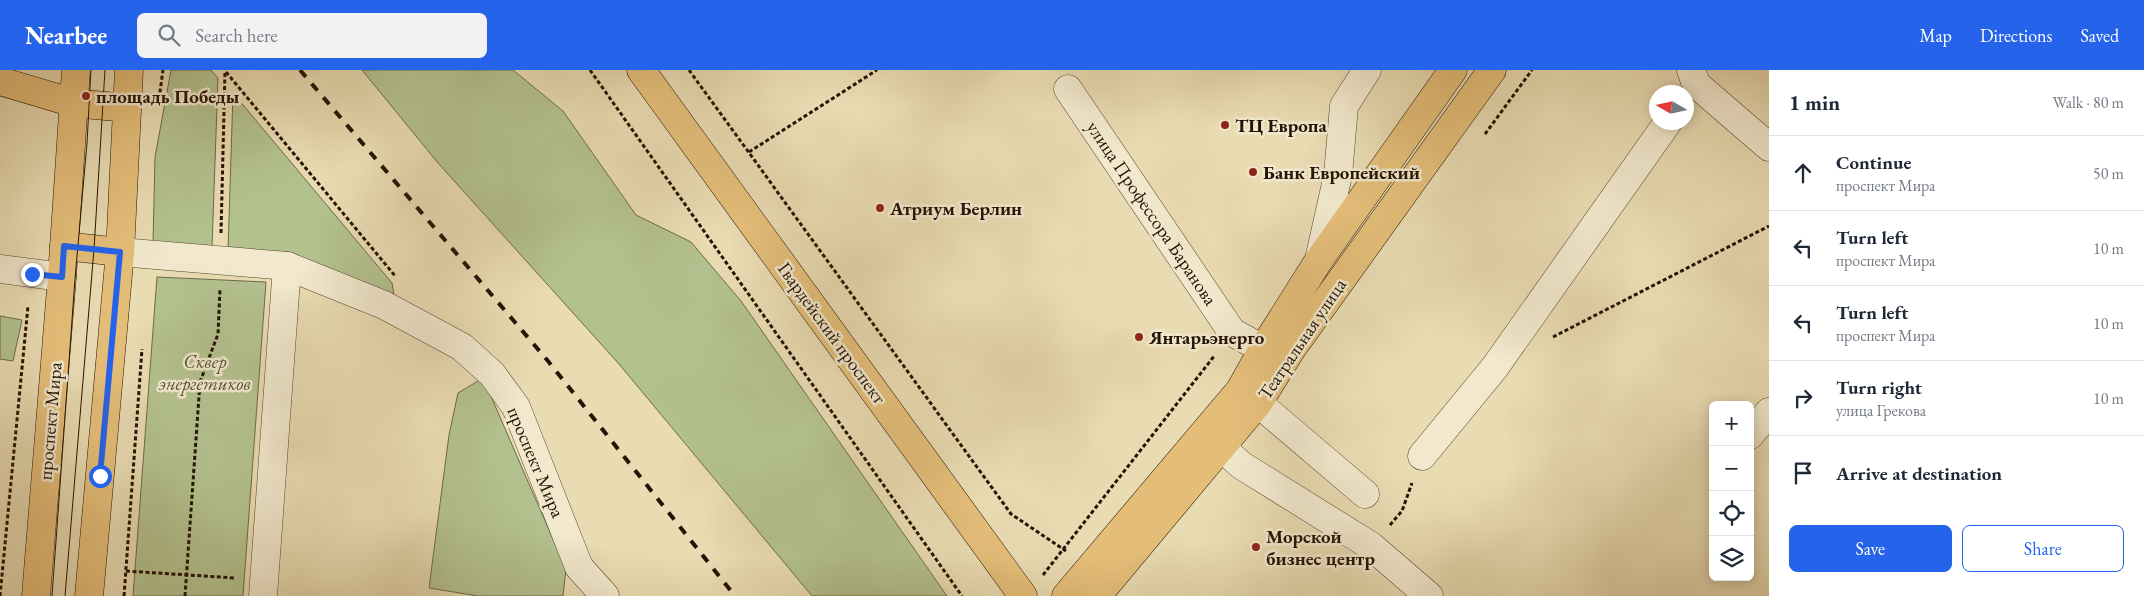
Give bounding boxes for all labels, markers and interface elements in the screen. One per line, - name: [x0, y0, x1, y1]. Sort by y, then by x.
- search box: [137, 13, 487, 58]
- text: Nearbee: [25, 20, 107, 51]
- icon: search: [155, 21, 183, 49]
- text: Search here: [195, 23, 278, 48]
- text: Map: [1920, 24, 1952, 47]
- text: Directions: [1980, 24, 2052, 47]
- text: Saved: [2080, 24, 2119, 47]
- place label: площадь Победы: [96, 84, 240, 109]
- north arrow: [1649, 85, 1694, 130]
- text: 1 min: [1789, 89, 1840, 116]
- marker: площадь Победы: [80, 90, 92, 102]
- text: Walk · 80 m: [2053, 92, 2124, 113]
- place label: ТЦ Европа: [1235, 113, 1327, 138]
- street label: улица Профессора Баранова: [1081, 116, 1223, 310]
- marker: ТЦ Европа: [1219, 119, 1231, 131]
- text: Continue: [1836, 150, 1911, 175]
- icon: ahead: [1789, 159, 1817, 187]
- place label: Банк Европейский: [1263, 160, 1420, 185]
- text: 50 m: [2093, 163, 2124, 184]
- marker: Банк Европейский: [1247, 166, 1259, 178]
- text: проспект Мира: [1836, 175, 1935, 196]
- place label: Атриум Берлин: [889, 196, 1022, 221]
- marker: Атриум Берлин: [874, 202, 886, 214]
- text: Turn left: [1836, 225, 1908, 250]
- icon: left: [1789, 234, 1817, 262]
- text: 10 m: [2093, 238, 2124, 259]
- text: проспект Мира: [1836, 250, 1935, 271]
- street label: Гвардейский проспект: [772, 257, 892, 409]
- route end: [21, 263, 44, 286]
- street label: Театральная улица: [1252, 273, 1352, 405]
- text: Turn left: [1836, 300, 1908, 325]
- icon: left: [1789, 309, 1817, 337]
- text: 10 m: [2093, 313, 2124, 334]
- place label: Янтарьэнерго: [1148, 325, 1265, 350]
- text: проспект Мира: [1836, 325, 1935, 346]
- marker: Янтарьэнерго: [1133, 331, 1145, 343]
- park label: Сквер энергетиков: [158, 349, 251, 396]
- street label: проспект Мира: [32, 361, 68, 481]
- text: Turn right: [1836, 375, 1922, 400]
- icon: right: [1789, 384, 1817, 412]
- text: 10 m: [2093, 388, 2124, 409]
- text: улица Грекова: [1836, 400, 1926, 421]
- map controls: [1709, 401, 1754, 581]
- button: +: [1709, 401, 1754, 446]
- street label: проспект Мира: [501, 403, 571, 522]
- button: −: [1709, 446, 1754, 491]
- icon: arrive: [1789, 459, 1817, 487]
- text: Arrive at destination: [1836, 461, 2002, 486]
- route start: [89, 465, 112, 488]
- button: locate: [1709, 491, 1754, 536]
- place label: Морской бизнес центр: [1266, 524, 1375, 571]
- button: Save: [1789, 525, 1952, 572]
- button: Share: [1962, 525, 2124, 572]
- button: layers: [1709, 536, 1754, 581]
- marker: Морской бизнес центр: [1250, 541, 1262, 553]

